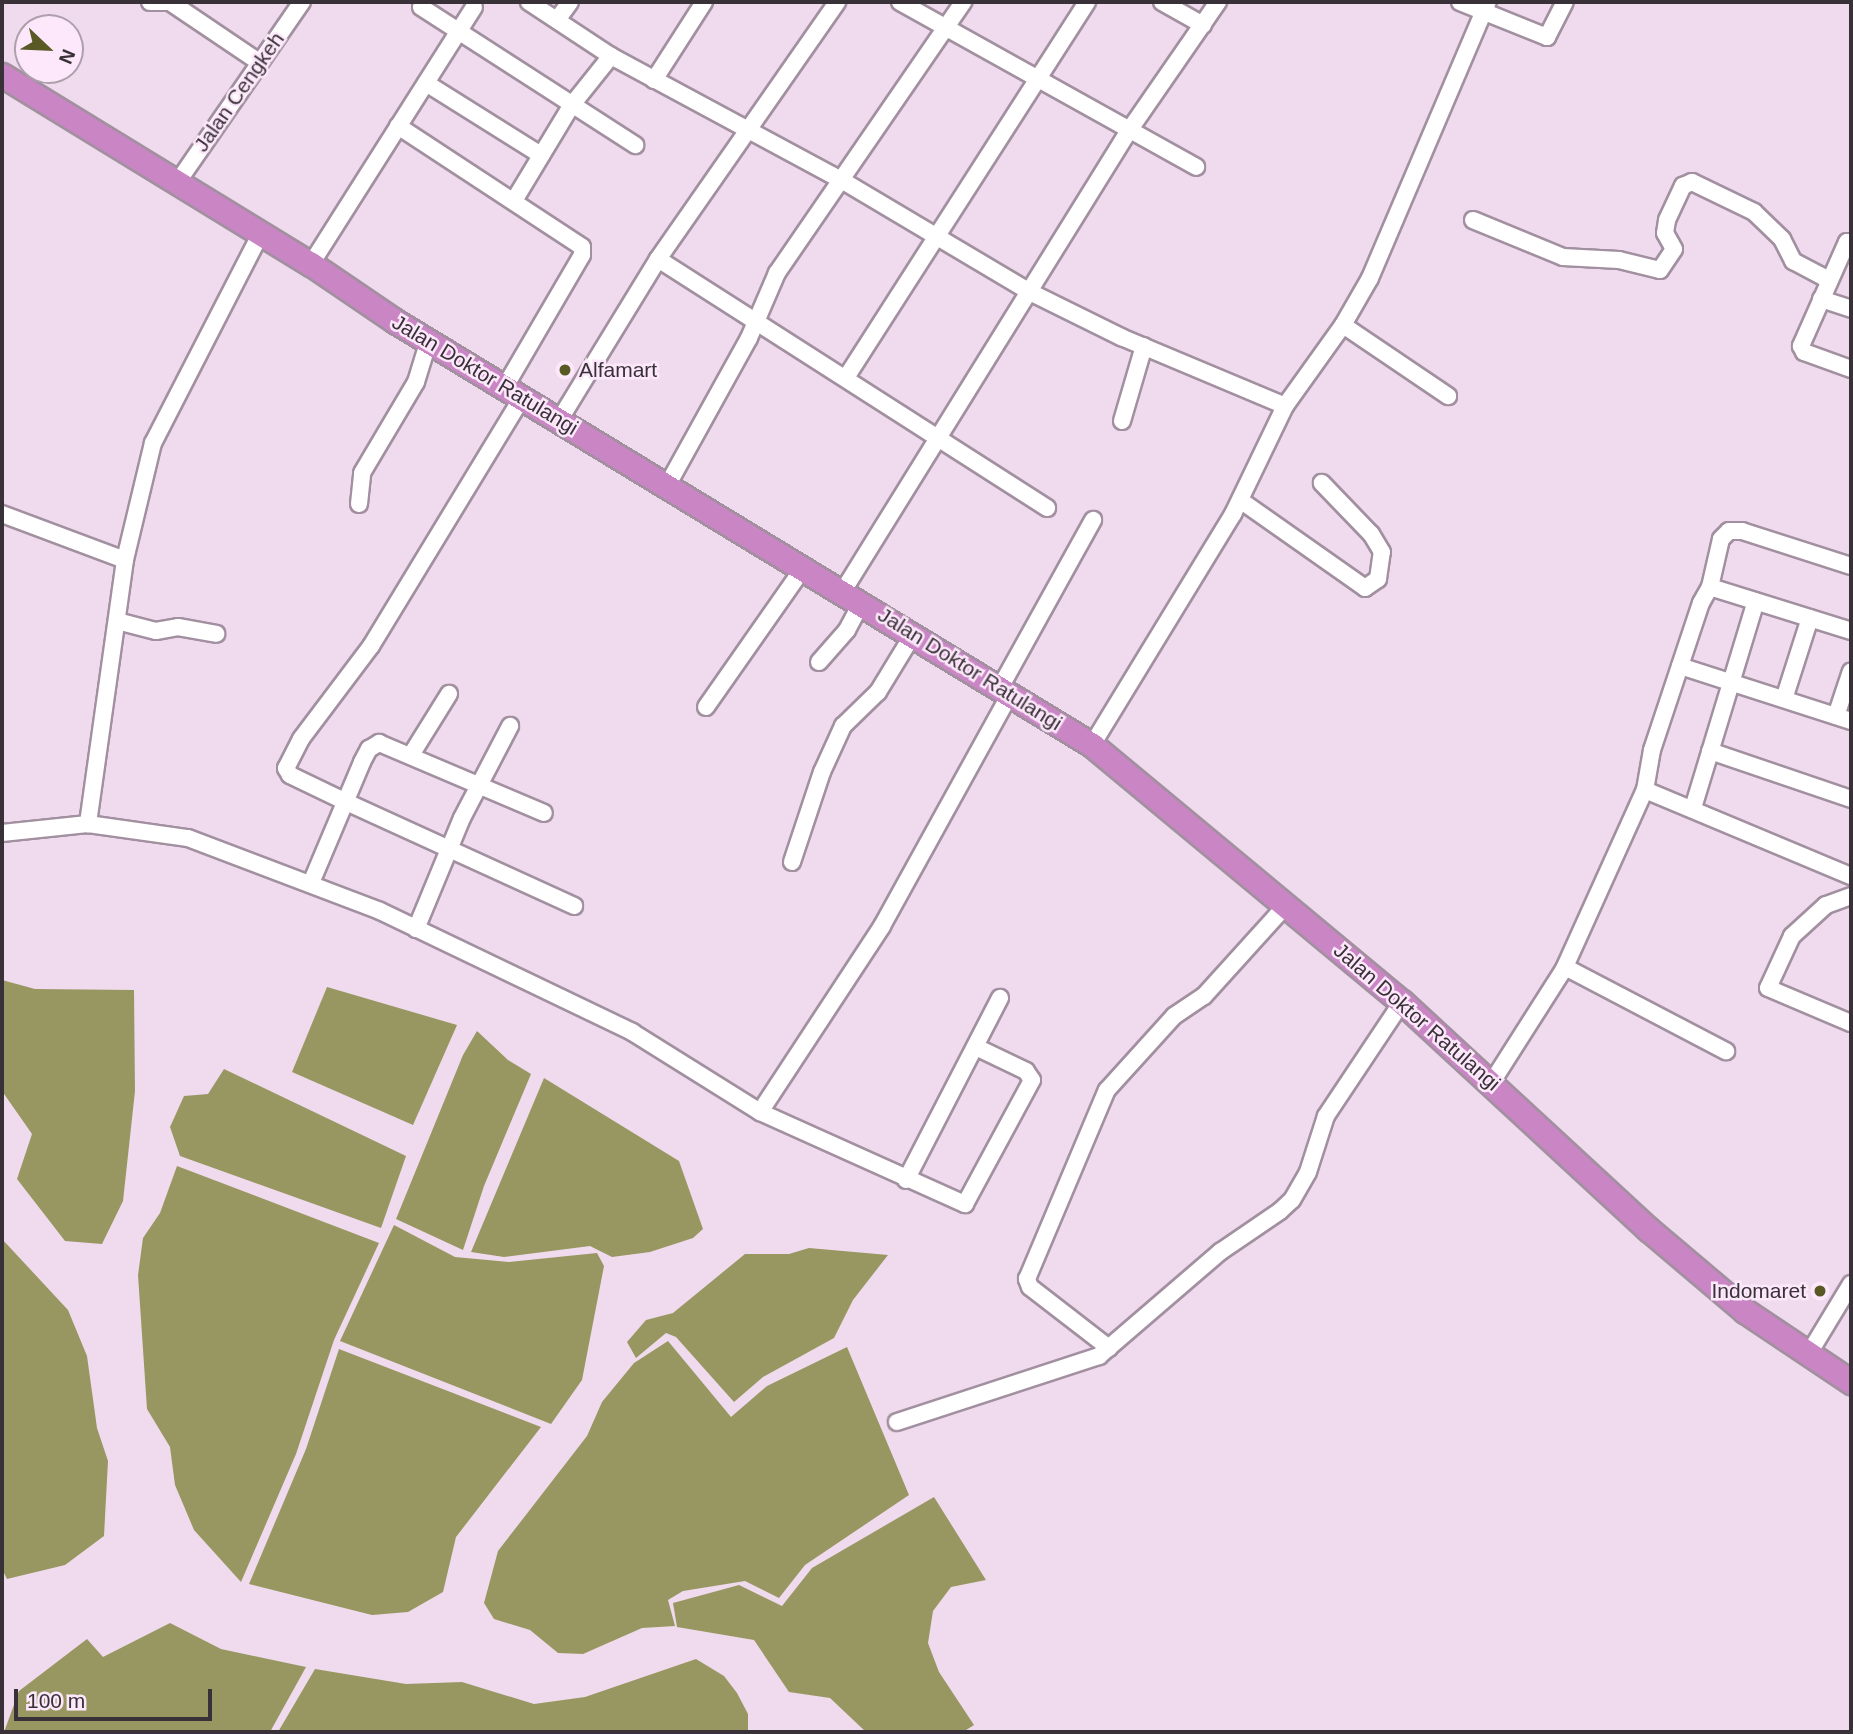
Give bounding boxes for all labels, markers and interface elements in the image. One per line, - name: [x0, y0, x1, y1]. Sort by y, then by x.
- north arrow: [14, 14, 84, 84]
- street label: Jalan Cengkeh: [188, 27, 290, 157]
- text: N: [55, 46, 79, 67]
- street label: Jalan Doktor Ratulangi: [387, 309, 583, 441]
- place label: Alfamart: [579, 357, 657, 383]
- marker: Alfamart: [557, 362, 573, 378]
- street label: Jalan Doktor Ratulangi: [873, 602, 1067, 736]
- street label: Jalan Doktor Ratulangi: [1329, 938, 1505, 1096]
- place label: Indomaret: [1711, 1278, 1806, 1304]
- marker: Indomaret: [1812, 1283, 1828, 1299]
- scale bar: [18, 1674, 215, 1718]
- text: 100 m: [27, 1689, 85, 1712]

